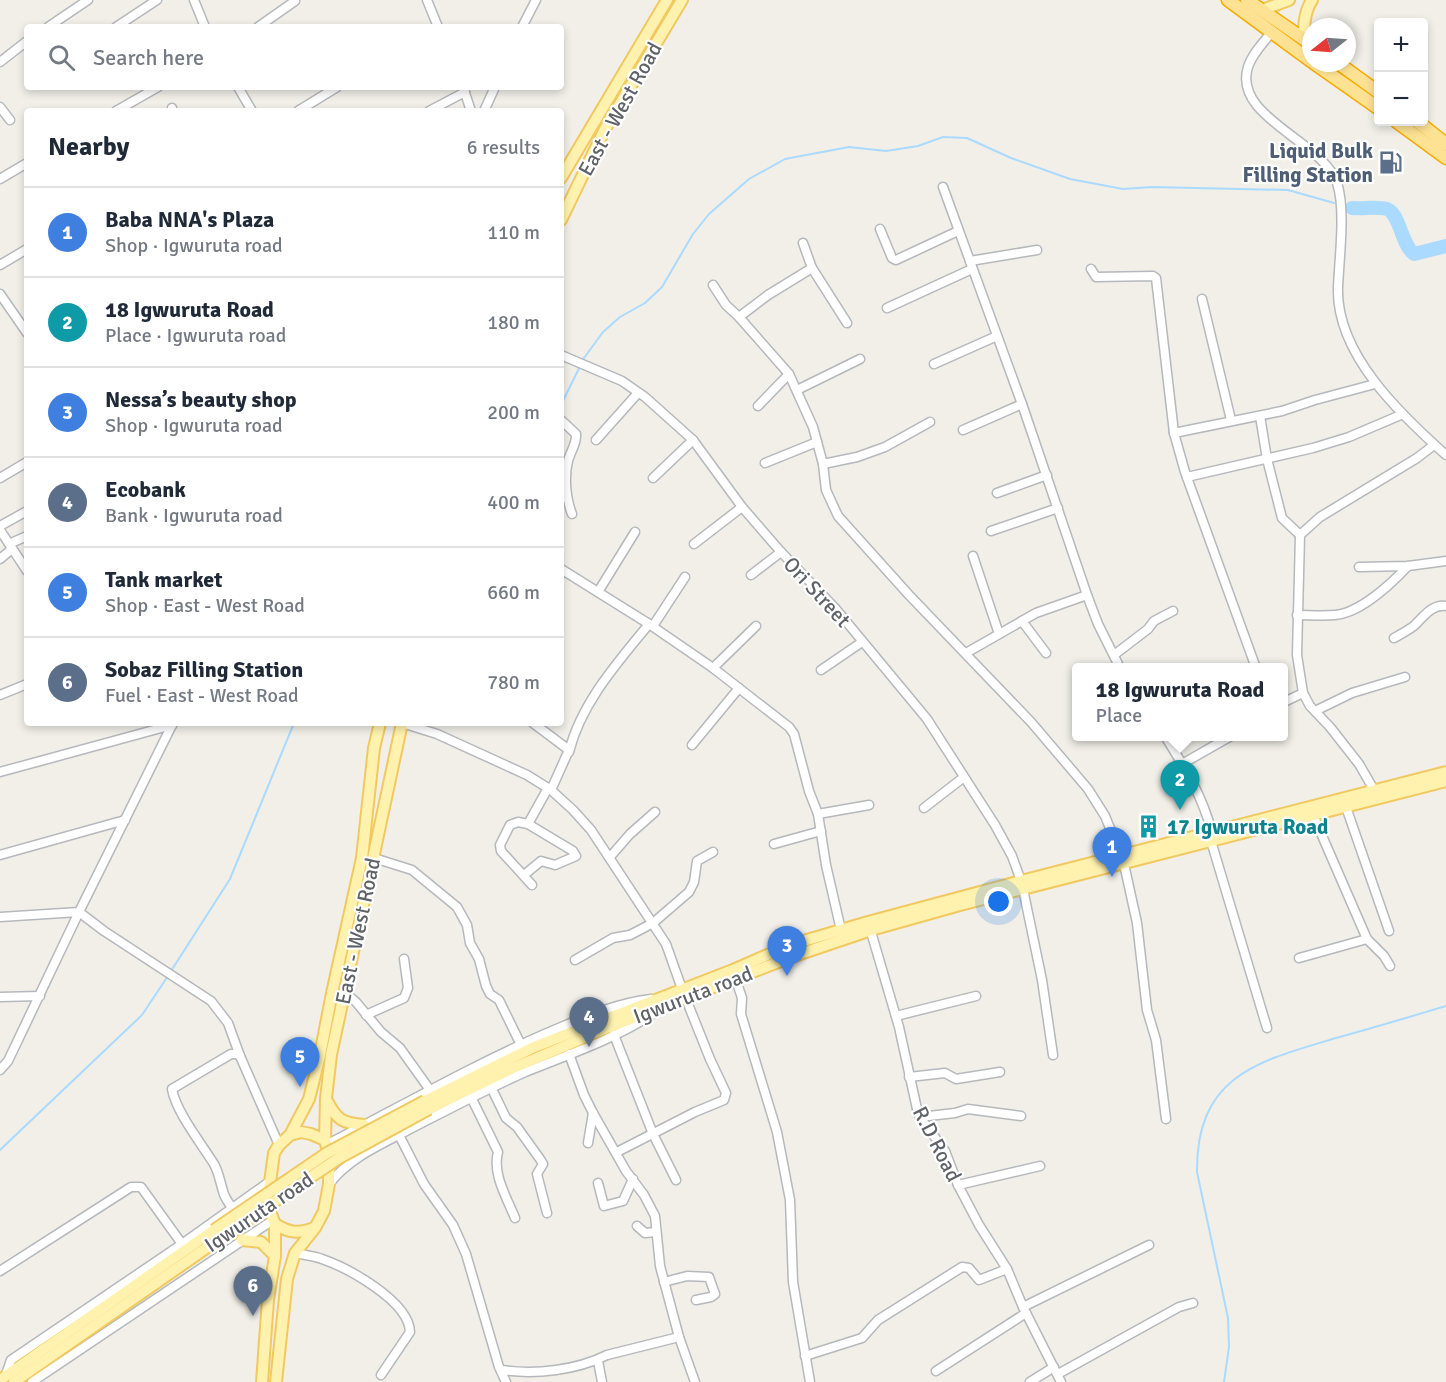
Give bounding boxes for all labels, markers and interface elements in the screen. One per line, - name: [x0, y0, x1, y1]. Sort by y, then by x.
- north arrow: [1302, 18, 1356, 72]
- map controls: [1374, 18, 1428, 126]
- button: +: [1374, 18, 1428, 72]
- search box: [24, 24, 564, 90]
- street label: East - West Road: [572, 37, 668, 181]
- icon: search: [45, 41, 78, 74]
- text: Search here: [93, 44, 204, 71]
- button: −: [1374, 72, 1428, 126]
- text: Nearby: [48, 131, 129, 163]
- text: 6 results: [467, 135, 540, 160]
- place label: Liquid Bulk Filling Station: [1242, 138, 1373, 188]
- fuel station icon: Liquid Bulk Filling Station: [1378, 150, 1404, 176]
- text: Baba NNA's Plaza: [105, 206, 274, 233]
- text: 1: [62, 220, 73, 245]
- text: 110 m: [487, 220, 540, 245]
- text: Shop · Igwuruta road: [105, 233, 283, 258]
- text: 18 Igwuruta Road: [105, 296, 274, 323]
- text: 2: [62, 310, 73, 335]
- text: 180 m: [487, 310, 540, 335]
- text: Place · Igwuruta road: [105, 323, 286, 348]
- text: Nessa’s beauty shop: [105, 386, 297, 413]
- text: 3: [62, 400, 73, 425]
- text: 200 m: [487, 400, 540, 425]
- text: Shop · Igwuruta road: [105, 413, 283, 438]
- text: Ecobank: [105, 476, 186, 503]
- text: 4: [62, 490, 73, 515]
- text: 400 m: [487, 490, 540, 515]
- text: Bank · Igwuruta road: [105, 503, 283, 528]
- street label: Ori Street: [778, 551, 856, 633]
- text: Tank market: [105, 566, 222, 593]
- text: 5: [62, 580, 73, 605]
- text: 660 m: [487, 580, 540, 605]
- text: Shop · East - West Road: [105, 593, 305, 618]
- text: Sobaz Filling Station: [105, 656, 303, 683]
- popup: [1072, 663, 1288, 741]
- text: 6: [62, 670, 73, 695]
- text: 780 m: [487, 670, 540, 695]
- text: 18 Igwuruta Road: [1096, 676, 1264, 703]
- text: Fuel · East - West Road: [105, 683, 299, 708]
- text: Place: [1096, 703, 1142, 728]
- pin: 2: [1160, 760, 1200, 810]
- building icon: 17 Igwuruta Road: [1136, 814, 1162, 840]
- place label: 17 Igwuruta Road: [1167, 814, 1328, 840]
- pin: 1: [1092, 828, 1132, 877]
- street label: East - West Road: [330, 855, 386, 1007]
- your location: [984, 887, 1013, 916]
- pin: 3: [768, 926, 806, 976]
- street label: Igwuruta road: [630, 960, 756, 1030]
- pin: 4: [570, 998, 608, 1047]
- pin: 5: [280, 1038, 320, 1087]
- street label: R.D Road: [907, 1102, 967, 1186]
- street label: Igwuruta road: [200, 1166, 318, 1258]
- pin: 6: [234, 1266, 272, 1316]

